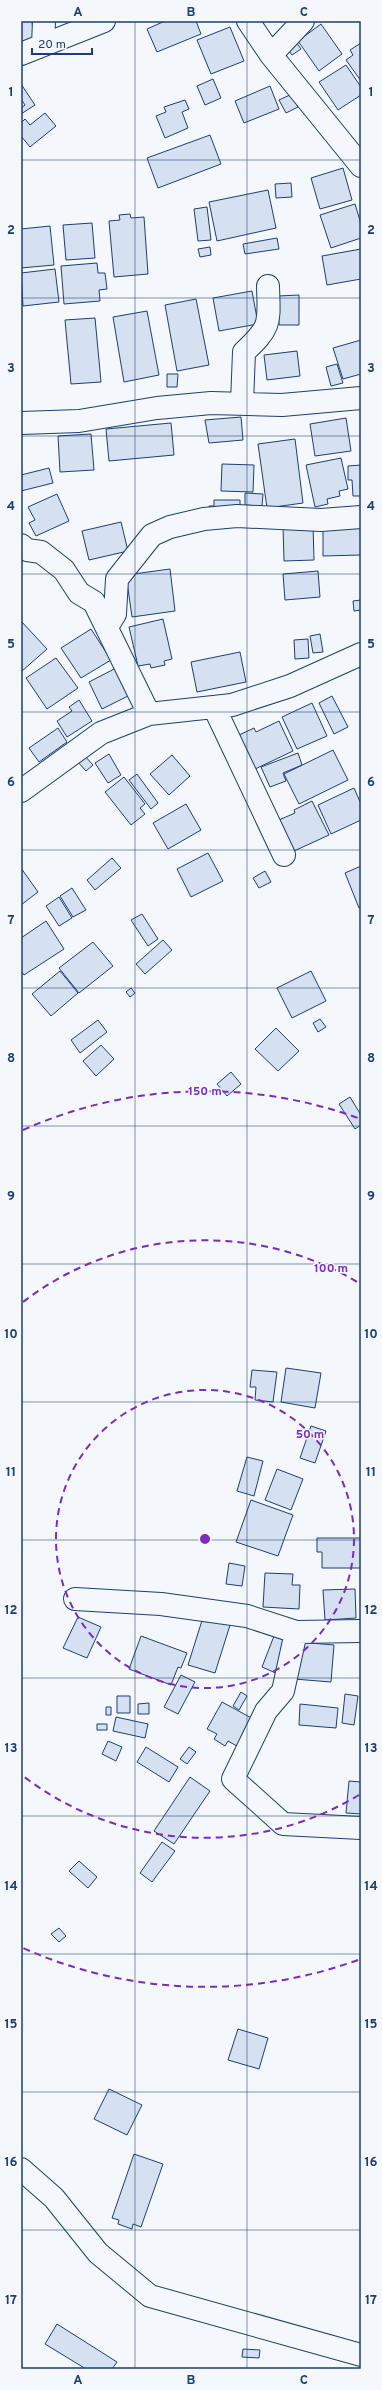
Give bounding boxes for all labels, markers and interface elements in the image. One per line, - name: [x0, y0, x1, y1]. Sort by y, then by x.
- text: A: [73, 5, 83, 21]
- text: B: [187, 5, 196, 21]
- text: C: [300, 5, 308, 21]
- scale bar: [32, 30, 92, 56]
- text: 20 m: [38, 37, 66, 53]
- text: 1: [8, 85, 14, 101]
- text: 1: [368, 85, 374, 101]
- text: 2: [7, 223, 15, 239]
- text: 2: [367, 223, 375, 239]
- text: 3: [7, 361, 15, 377]
- text: 3: [367, 361, 375, 377]
- text: 4: [7, 499, 15, 515]
- text: 4: [367, 499, 375, 515]
- text: 5: [7, 637, 15, 653]
- text: 5: [367, 637, 375, 653]
- text: 6: [7, 775, 15, 791]
- text: 6: [367, 775, 375, 791]
- text: 7: [8, 913, 15, 929]
- text: 7: [368, 913, 375, 929]
- text: 8: [7, 1051, 15, 1067]
- text: 8: [367, 1051, 375, 1067]
- text: 150 m: [188, 1084, 222, 1100]
- text: 9: [7, 1189, 15, 1205]
- text: 9: [367, 1189, 375, 1205]
- text: 100 m: [314, 1261, 348, 1277]
- text: 10: [4, 1327, 18, 1343]
- text: 10: [364, 1327, 378, 1343]
- text: 50 m: [296, 1427, 324, 1443]
- text: 11: [6, 1465, 16, 1481]
- text: 11: [366, 1465, 376, 1481]
- centre of rings: [198, 1532, 212, 1546]
- text: 12: [4, 1603, 18, 1619]
- text: 12: [364, 1603, 378, 1619]
- text: 13: [5, 1741, 18, 1757]
- text: 13: [365, 1741, 378, 1757]
- text: 14: [4, 1879, 18, 1895]
- text: 14: [364, 1879, 378, 1895]
- text: 15: [4, 2017, 18, 2033]
- text: 15: [364, 2017, 378, 2033]
- text: 16: [4, 2155, 18, 2171]
- text: 16: [364, 2155, 378, 2171]
- text: 17: [5, 2293, 17, 2309]
- text: 17: [365, 2293, 377, 2309]
- text: A: [73, 2373, 83, 2389]
- text: B: [187, 2373, 196, 2389]
- text: C: [300, 2373, 308, 2389]

